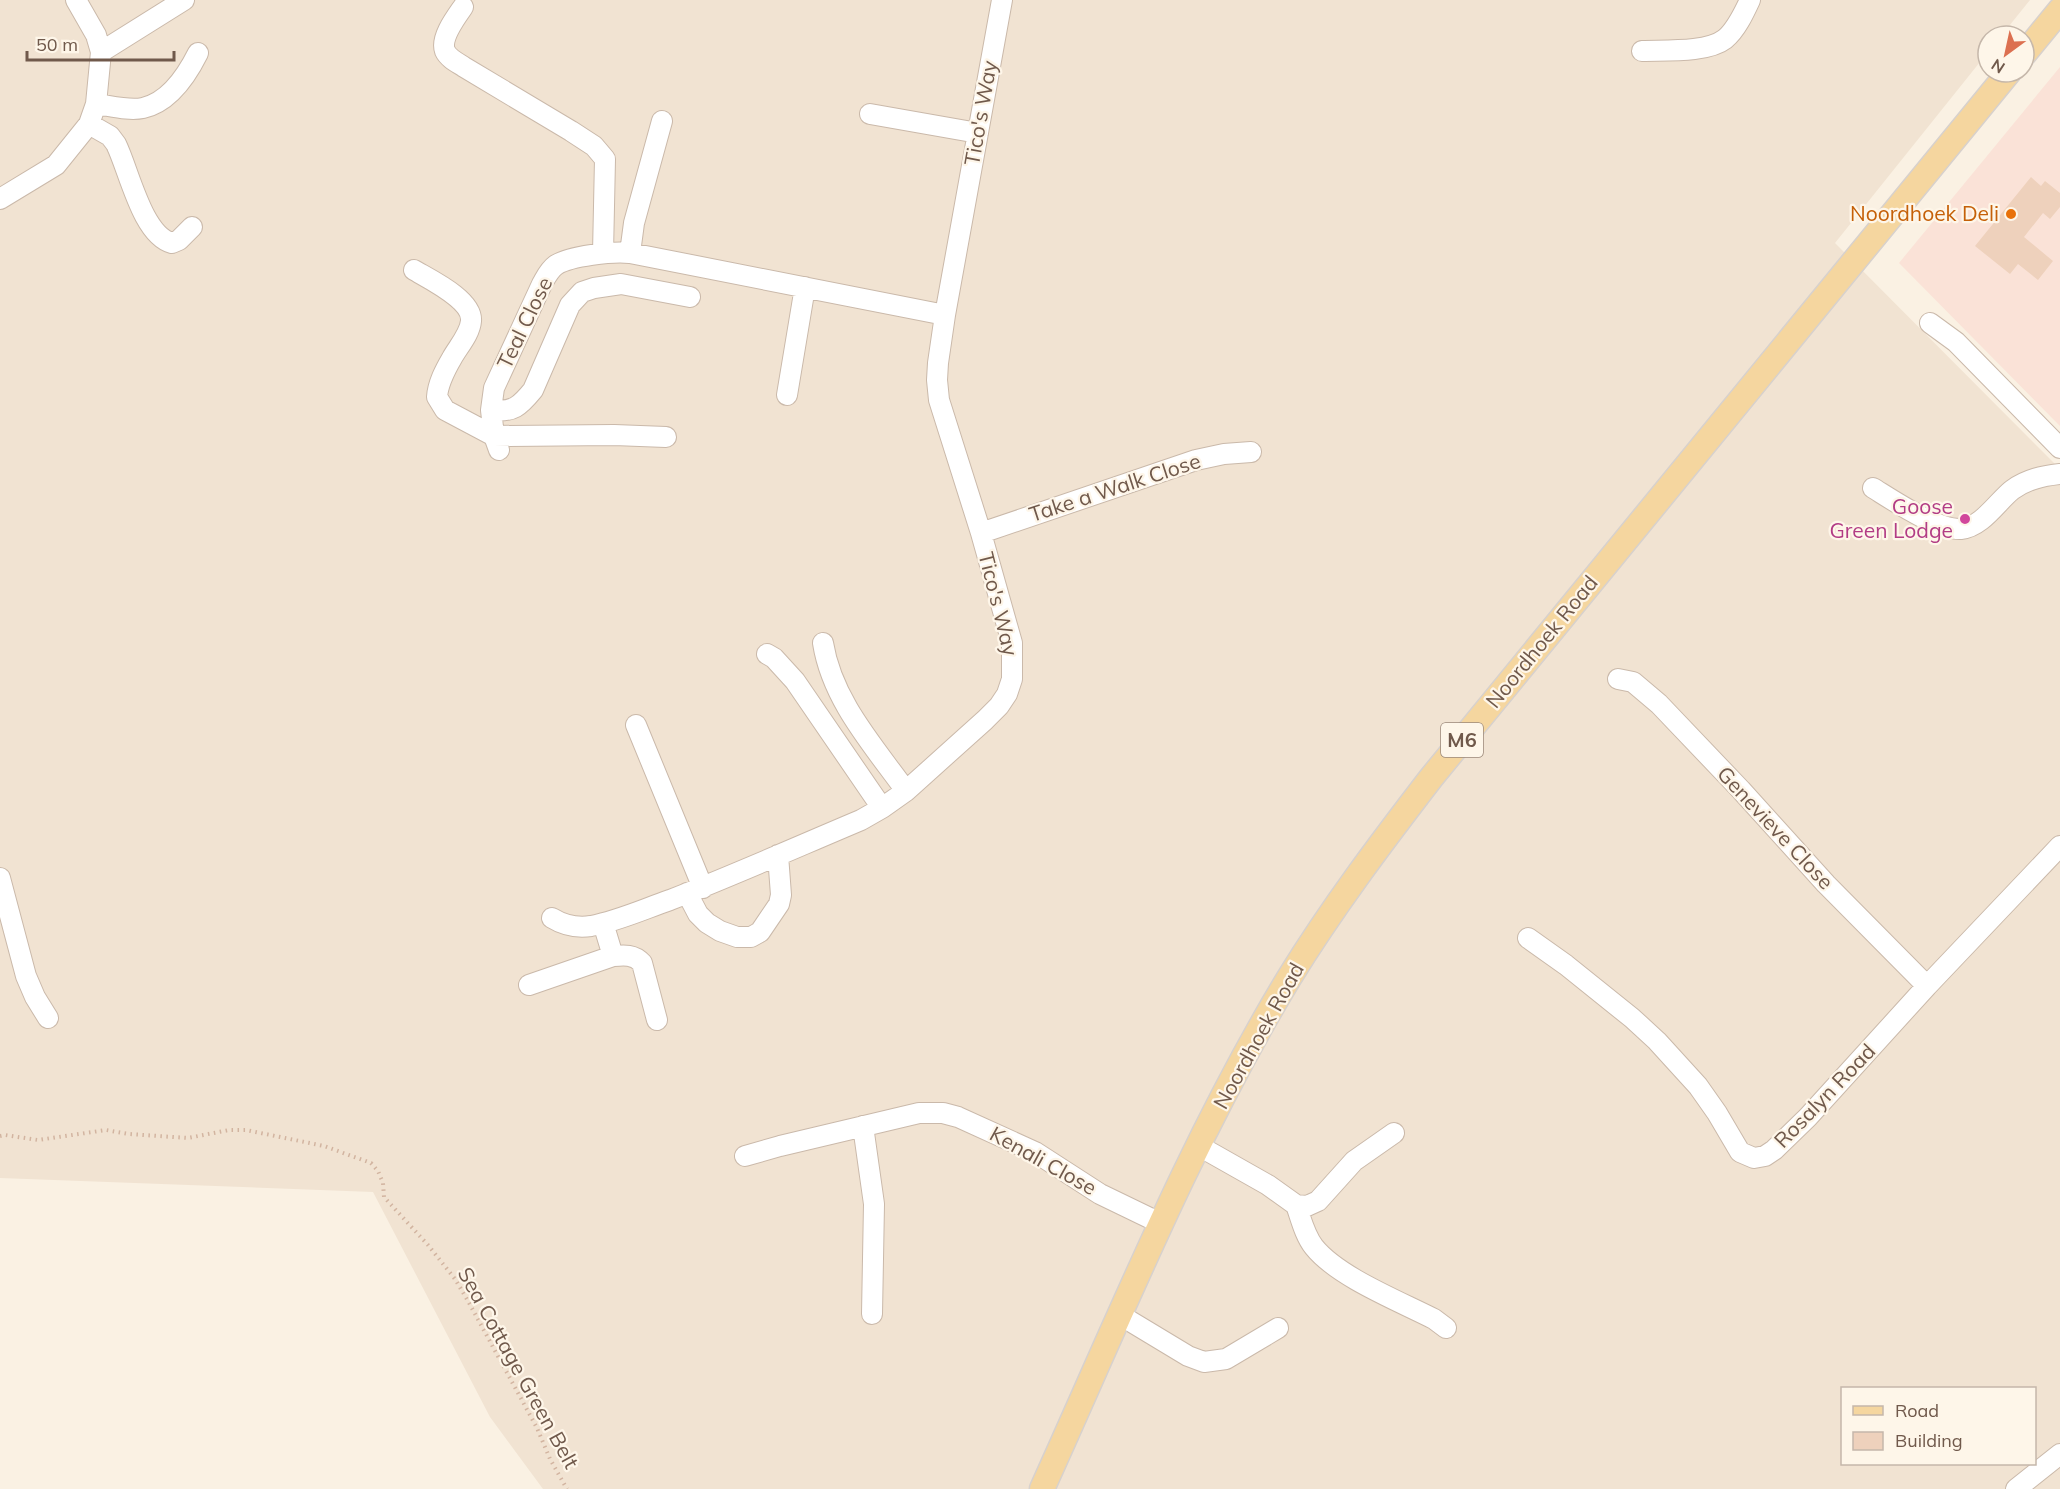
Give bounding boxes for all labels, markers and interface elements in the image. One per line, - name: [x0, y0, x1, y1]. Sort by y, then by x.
- scale bar: [27, 24, 174, 62]
- north arrow: [1976, 24, 2036, 84]
- text: 50 m: [36, 33, 78, 56]
- text: N: [1987, 55, 2008, 78]
- street label: Tico's Way: [958, 58, 1002, 167]
- place label: Noordhoek Deli: [1850, 200, 1999, 226]
- marker: Noordhoek Deli: [2004, 207, 2018, 221]
- street label: Teal Close: [491, 272, 557, 373]
- street label: Take a Walk Close: [1026, 447, 1204, 527]
- place label: Goose Green Lodge: [1830, 493, 1953, 543]
- marker: Goose Green Lodge: [1958, 512, 1972, 526]
- street label: Tico's Way: [974, 549, 1024, 658]
- street label: Noordhoek Road: [1480, 570, 1603, 713]
- road number: M6: [1441, 723, 1483, 757]
- street label: Genevieve Close: [1712, 760, 1839, 894]
- street label: Noordhoek Road: [1207, 958, 1309, 1113]
- street label: Rosalyn Road: [1768, 1038, 1880, 1153]
- street label: Kenali Close: [986, 1120, 1101, 1200]
- street label: Sea Cottage Green Belt: [453, 1262, 585, 1473]
- legend: [1841, 1387, 2036, 1465]
- text: Road: [1895, 1399, 1939, 1422]
- text: Building: [1895, 1429, 1963, 1452]

